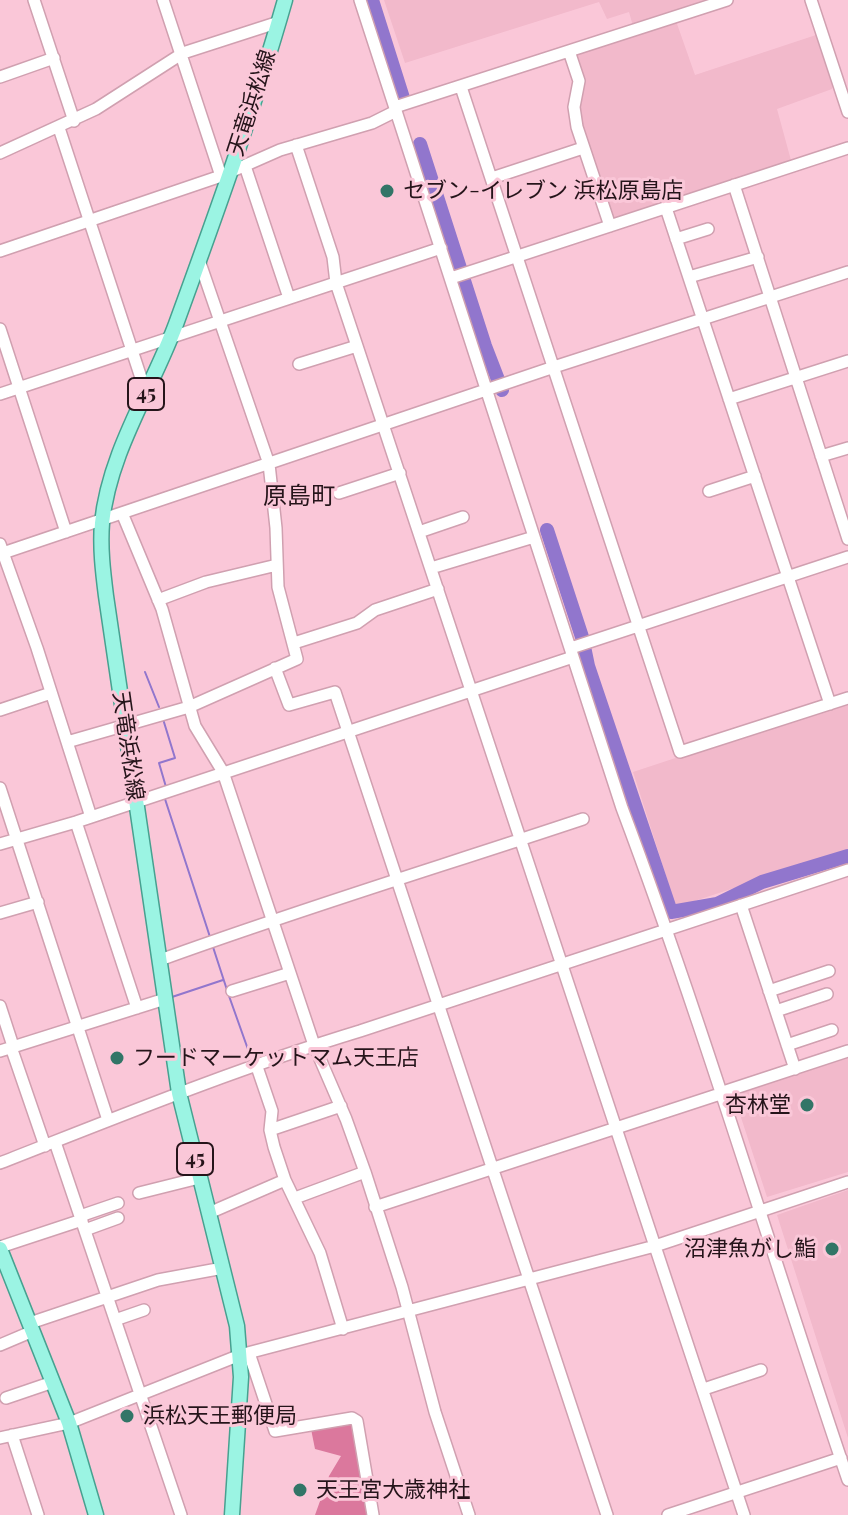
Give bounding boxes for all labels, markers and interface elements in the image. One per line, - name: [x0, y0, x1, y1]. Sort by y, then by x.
- street label: 天竜浜松線: [222, 47, 282, 159]
- place label: セブン‐イレブン 浜松原島店: [403, 178, 683, 204]
- marker: セブン‐イレブン 浜松原島店: [378, 182, 396, 200]
- road number: 45: [128, 378, 164, 410]
- district label: 原島町: [263, 483, 335, 511]
- street label: 天竜浜松線: [107, 690, 149, 802]
- place label: フードマーケットマム天王店: [133, 1045, 419, 1071]
- marker: フードマーケットマム天王店: [108, 1049, 126, 1067]
- place label: 杏林堂: [725, 1092, 791, 1118]
- marker: 杏林堂: [798, 1096, 816, 1114]
- road number: 45: [177, 1143, 213, 1175]
- place label: 沼津魚がし鮨: [684, 1236, 816, 1262]
- marker: 沼津魚がし鮨: [823, 1240, 841, 1258]
- place label: 浜松天王郵便局: [143, 1403, 297, 1429]
- marker: 浜松天王郵便局: [118, 1407, 136, 1425]
- place label: 天王宮大歳神社: [316, 1477, 470, 1503]
- marker: 天王宮大歳神社: [291, 1481, 309, 1499]

